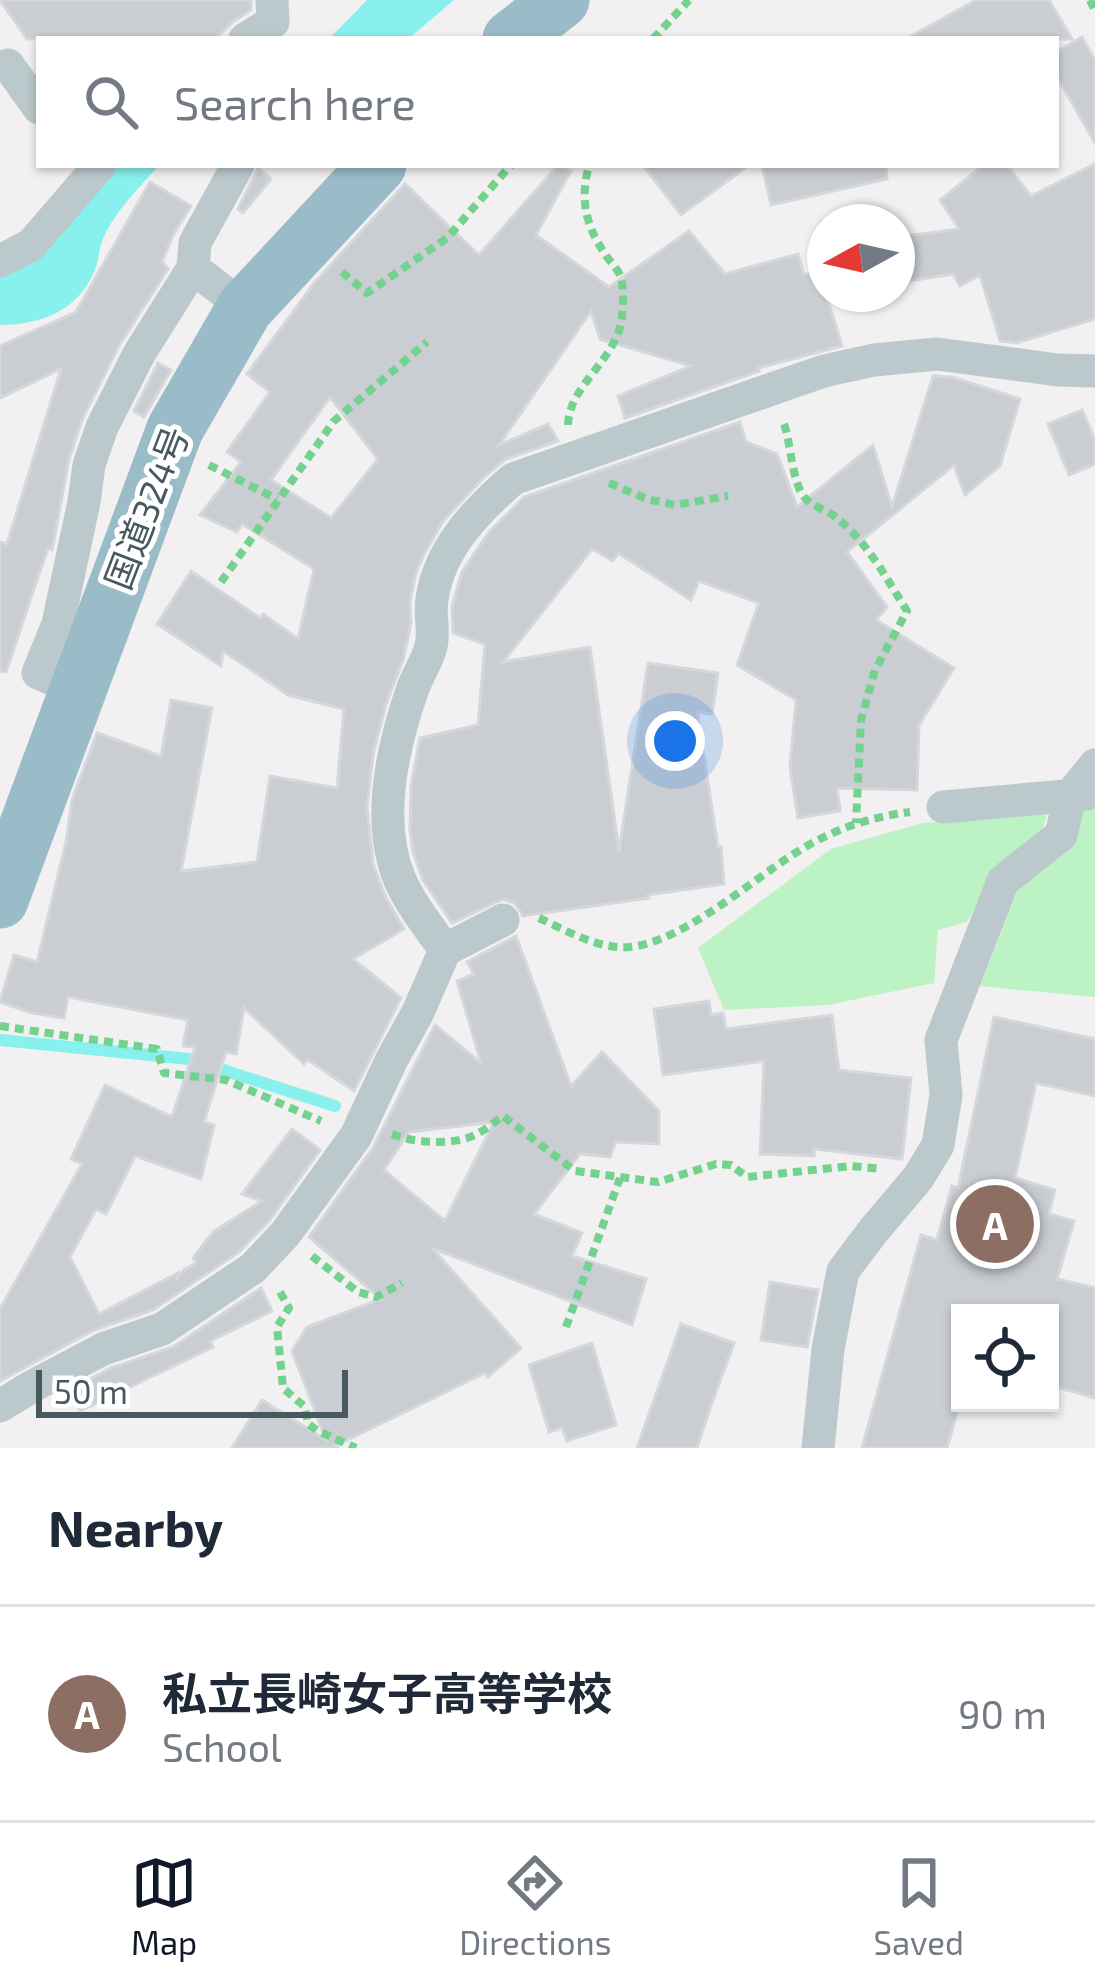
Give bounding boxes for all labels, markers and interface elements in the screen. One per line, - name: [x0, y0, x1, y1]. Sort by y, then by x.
- search box: [36, 36, 1059, 168]
- icon: search: [78, 69, 144, 135]
- text: Search here: [174, 75, 416, 129]
- north arrow: [807, 204, 915, 312]
- street label: 国道324号: [95, 420, 196, 595]
- your location: [645, 711, 705, 771]
- pin: A: [956, 1179, 1034, 1269]
- map controls: [951, 1304, 1059, 1412]
- button: locate: [951, 1304, 1059, 1412]
- scale bar: [36, 1364, 348, 1417]
- text: 50 m: [54, 1371, 128, 1411]
- text: Nearby: [48, 1496, 223, 1557]
- text: 私立長崎女子高等学校: [162, 1665, 612, 1719]
- text: A: [74, 1690, 100, 1737]
- text: 90 m: [958, 1690, 1047, 1737]
- text: School: [162, 1723, 282, 1770]
- tab: Map: [131, 1850, 197, 1962]
- tab: Directions: [459, 1850, 611, 1962]
- tab: Saved: [873, 1850, 964, 1962]

